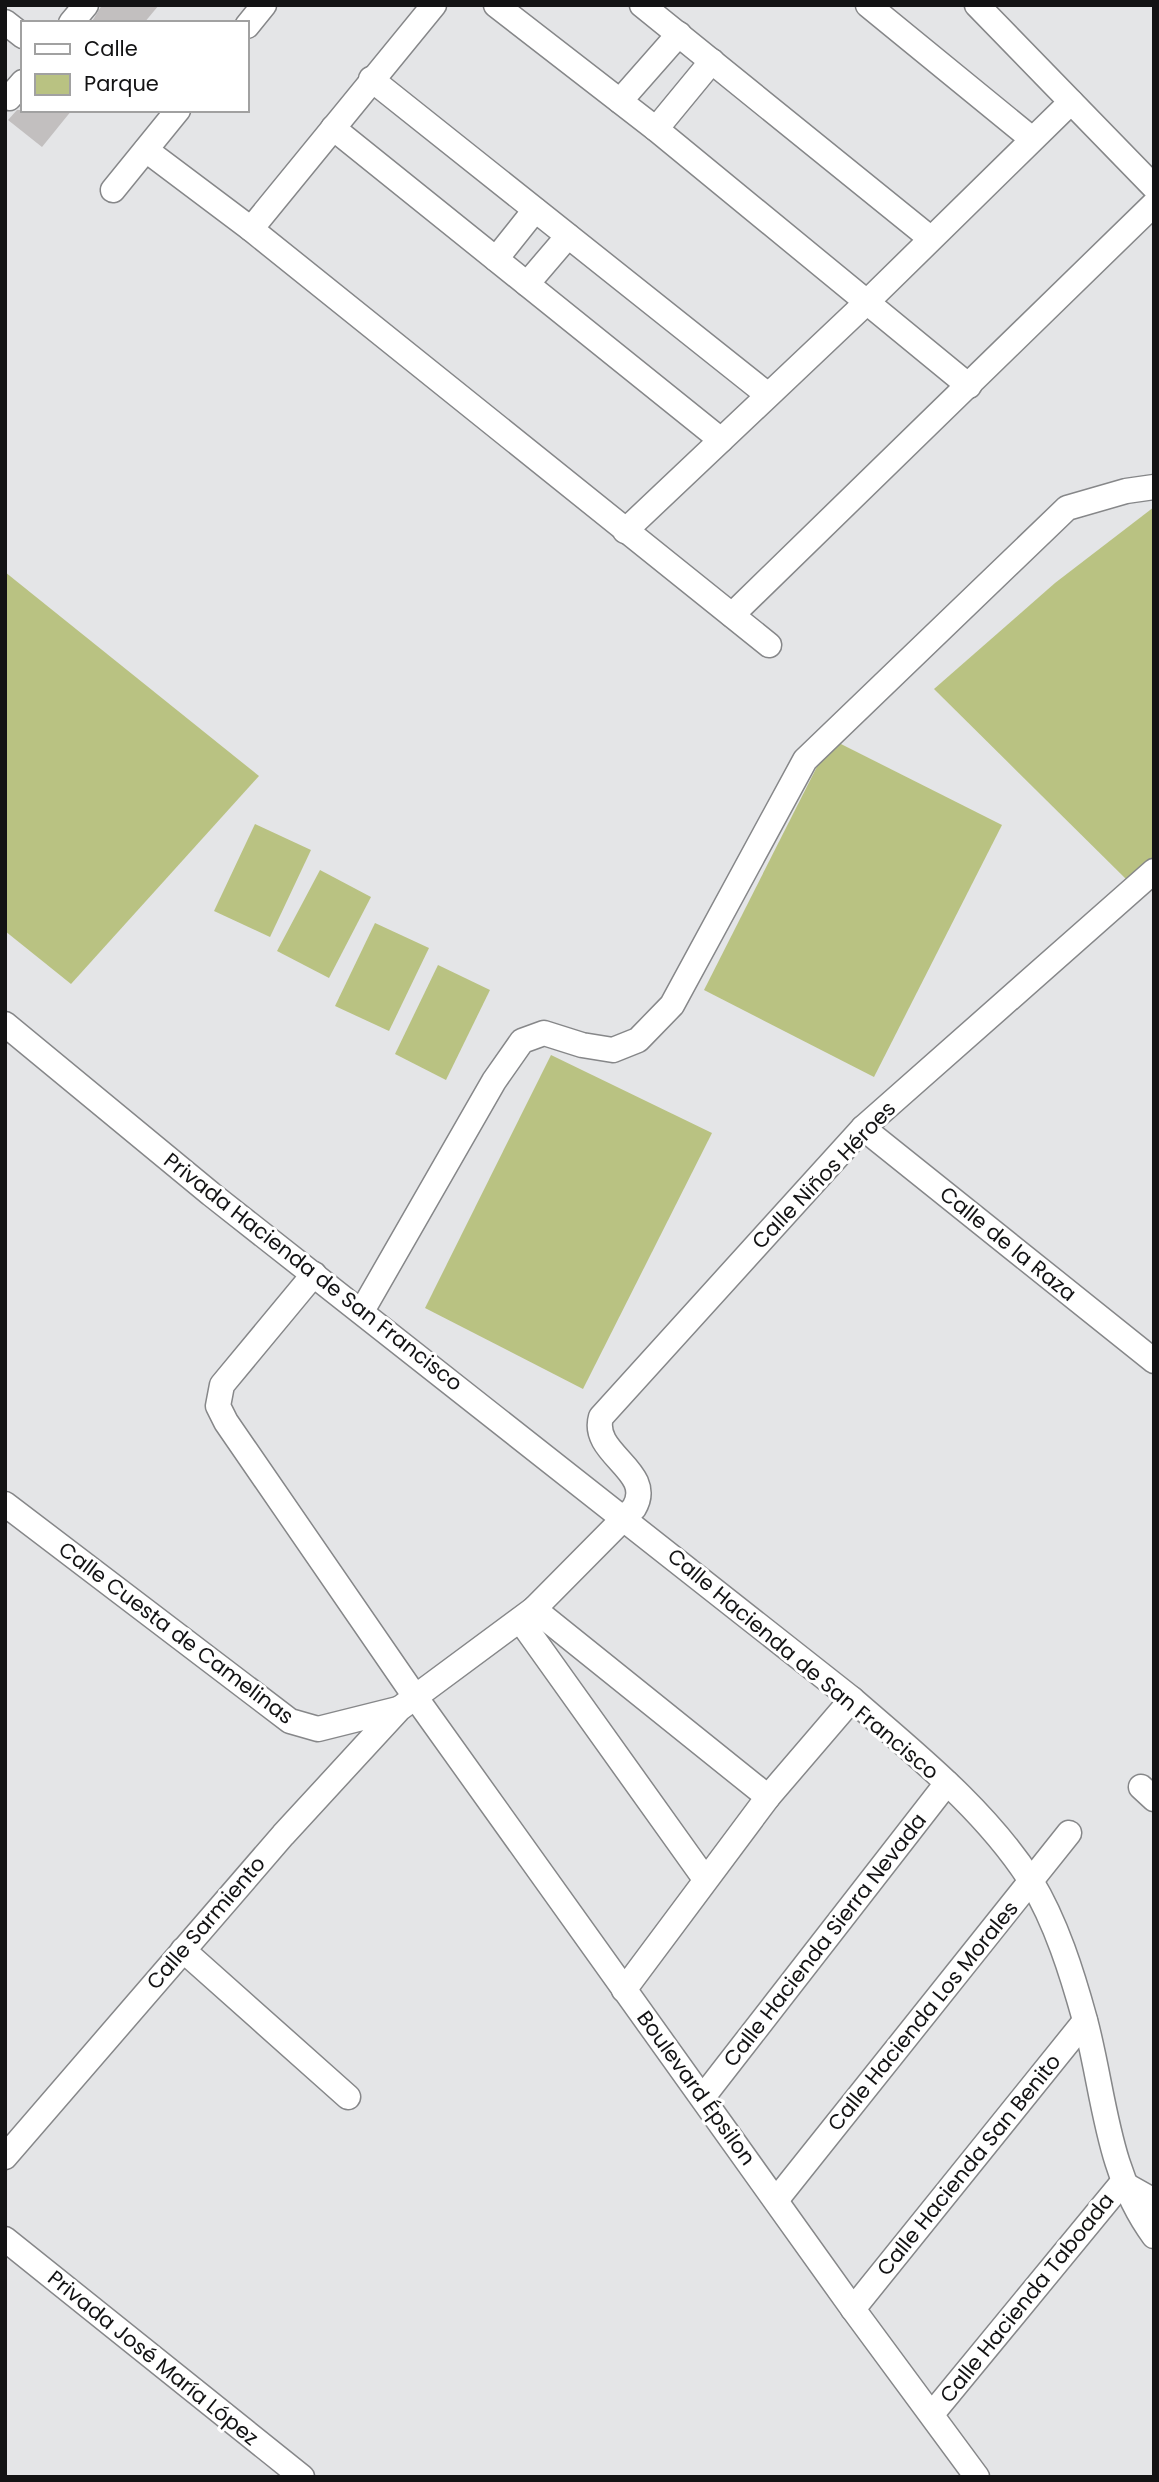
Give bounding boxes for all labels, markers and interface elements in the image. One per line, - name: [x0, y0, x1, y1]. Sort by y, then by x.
- legend: [21, 21, 248, 112]
- text: Calle: [84, 34, 138, 63]
- text: Parque: [84, 69, 159, 98]
- street label: Calle Niños Héroes: [745, 1094, 902, 1255]
- street label: Privada Hacienda de San Francisco: [158, 1146, 469, 1397]
- street label: Calle de la Raza: [934, 1180, 1083, 1308]
- street label: Calle Cuesta de Camelinas: [53, 1535, 300, 1731]
- street label: Calle Hacienda de San Francisco: [661, 1541, 945, 1786]
- street label: Calle Hacienda Sierra Nevada: [716, 1807, 933, 2073]
- street label: Calle Sarmiento: [140, 1850, 272, 1996]
- street label: Calle Hacienda Los Morales: [821, 1895, 1025, 2137]
- street label: Boulevard Épsilon: [630, 2004, 762, 2171]
- street label: Calle Hacienda San Benito: [870, 2048, 1067, 2282]
- street label: Calle Hacienda Taboada: [933, 2187, 1120, 2409]
- street label: Privada José María López: [42, 2263, 265, 2452]

